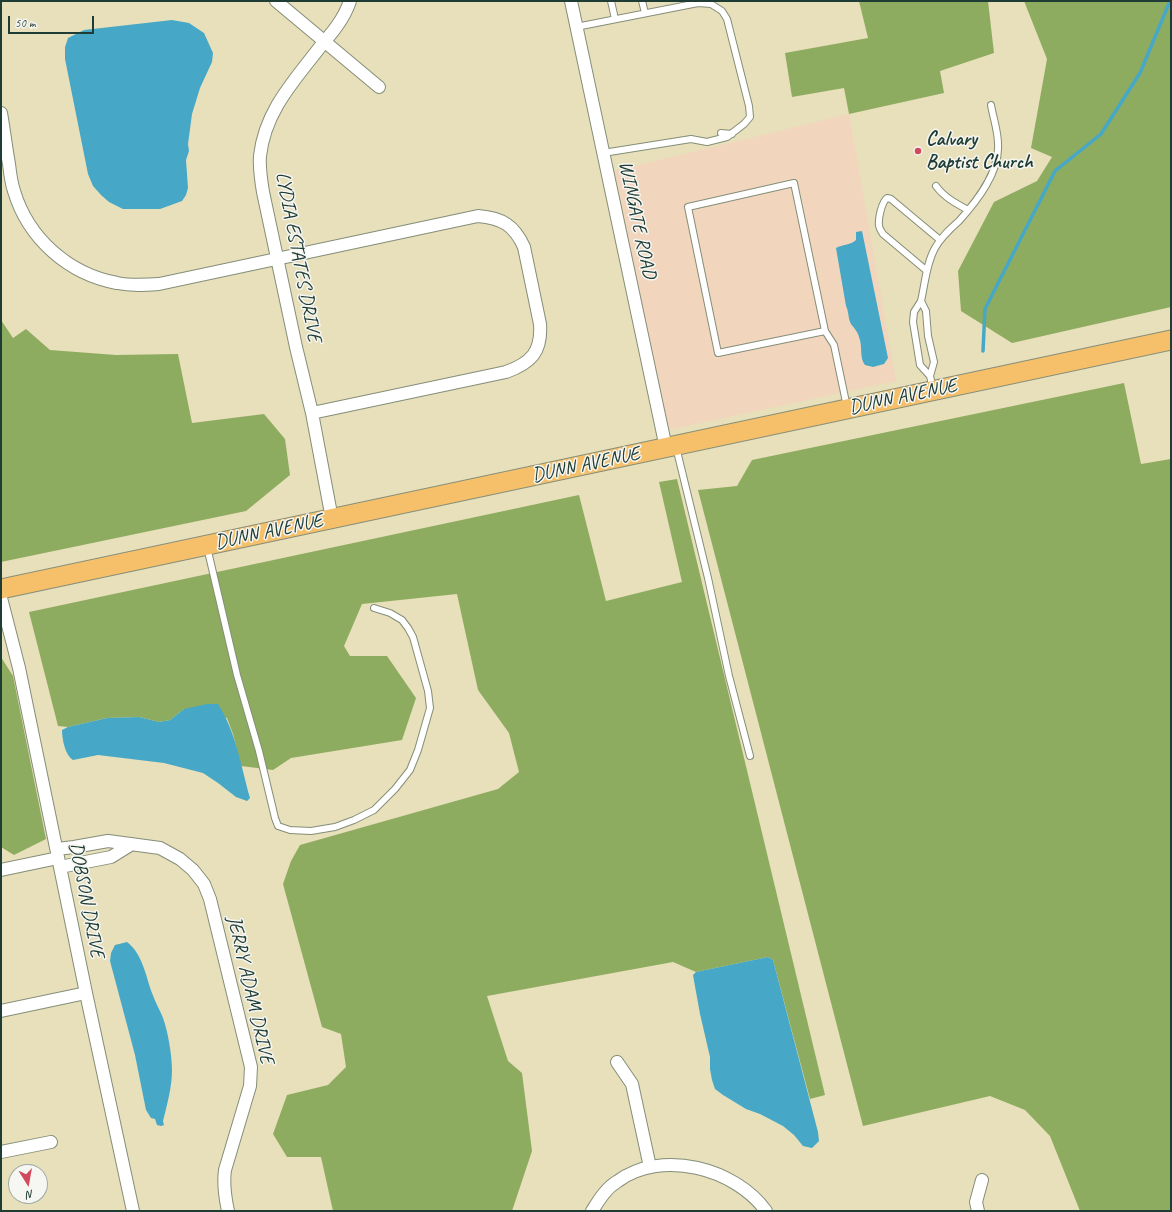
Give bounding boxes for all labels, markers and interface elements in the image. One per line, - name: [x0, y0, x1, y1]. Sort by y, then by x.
- scale bar: [10, 8, 96, 34]
- text: 50 m: [15, 15, 35, 31]
- place label: Calvary Baptist Church: [926, 128, 1033, 175]
- marker: Calvary Baptist Church: [913, 146, 923, 156]
- street label: WINGATE ROAD: [613, 159, 661, 281]
- street label: LYDIA ESTATES DRIVE: [270, 170, 326, 344]
- street label: DUNN AVENUE: [847, 374, 959, 420]
- street label: DUNN AVENUE: [530, 442, 642, 488]
- street label: DUNN AVENUE: [213, 509, 325, 555]
- street label: DOBSON DRIVE: [63, 840, 109, 960]
- street label: JERRY ADAM DRIVE: [221, 914, 279, 1066]
- north arrow: [8, 1164, 48, 1204]
- text: N: [25, 1187, 35, 1202]

